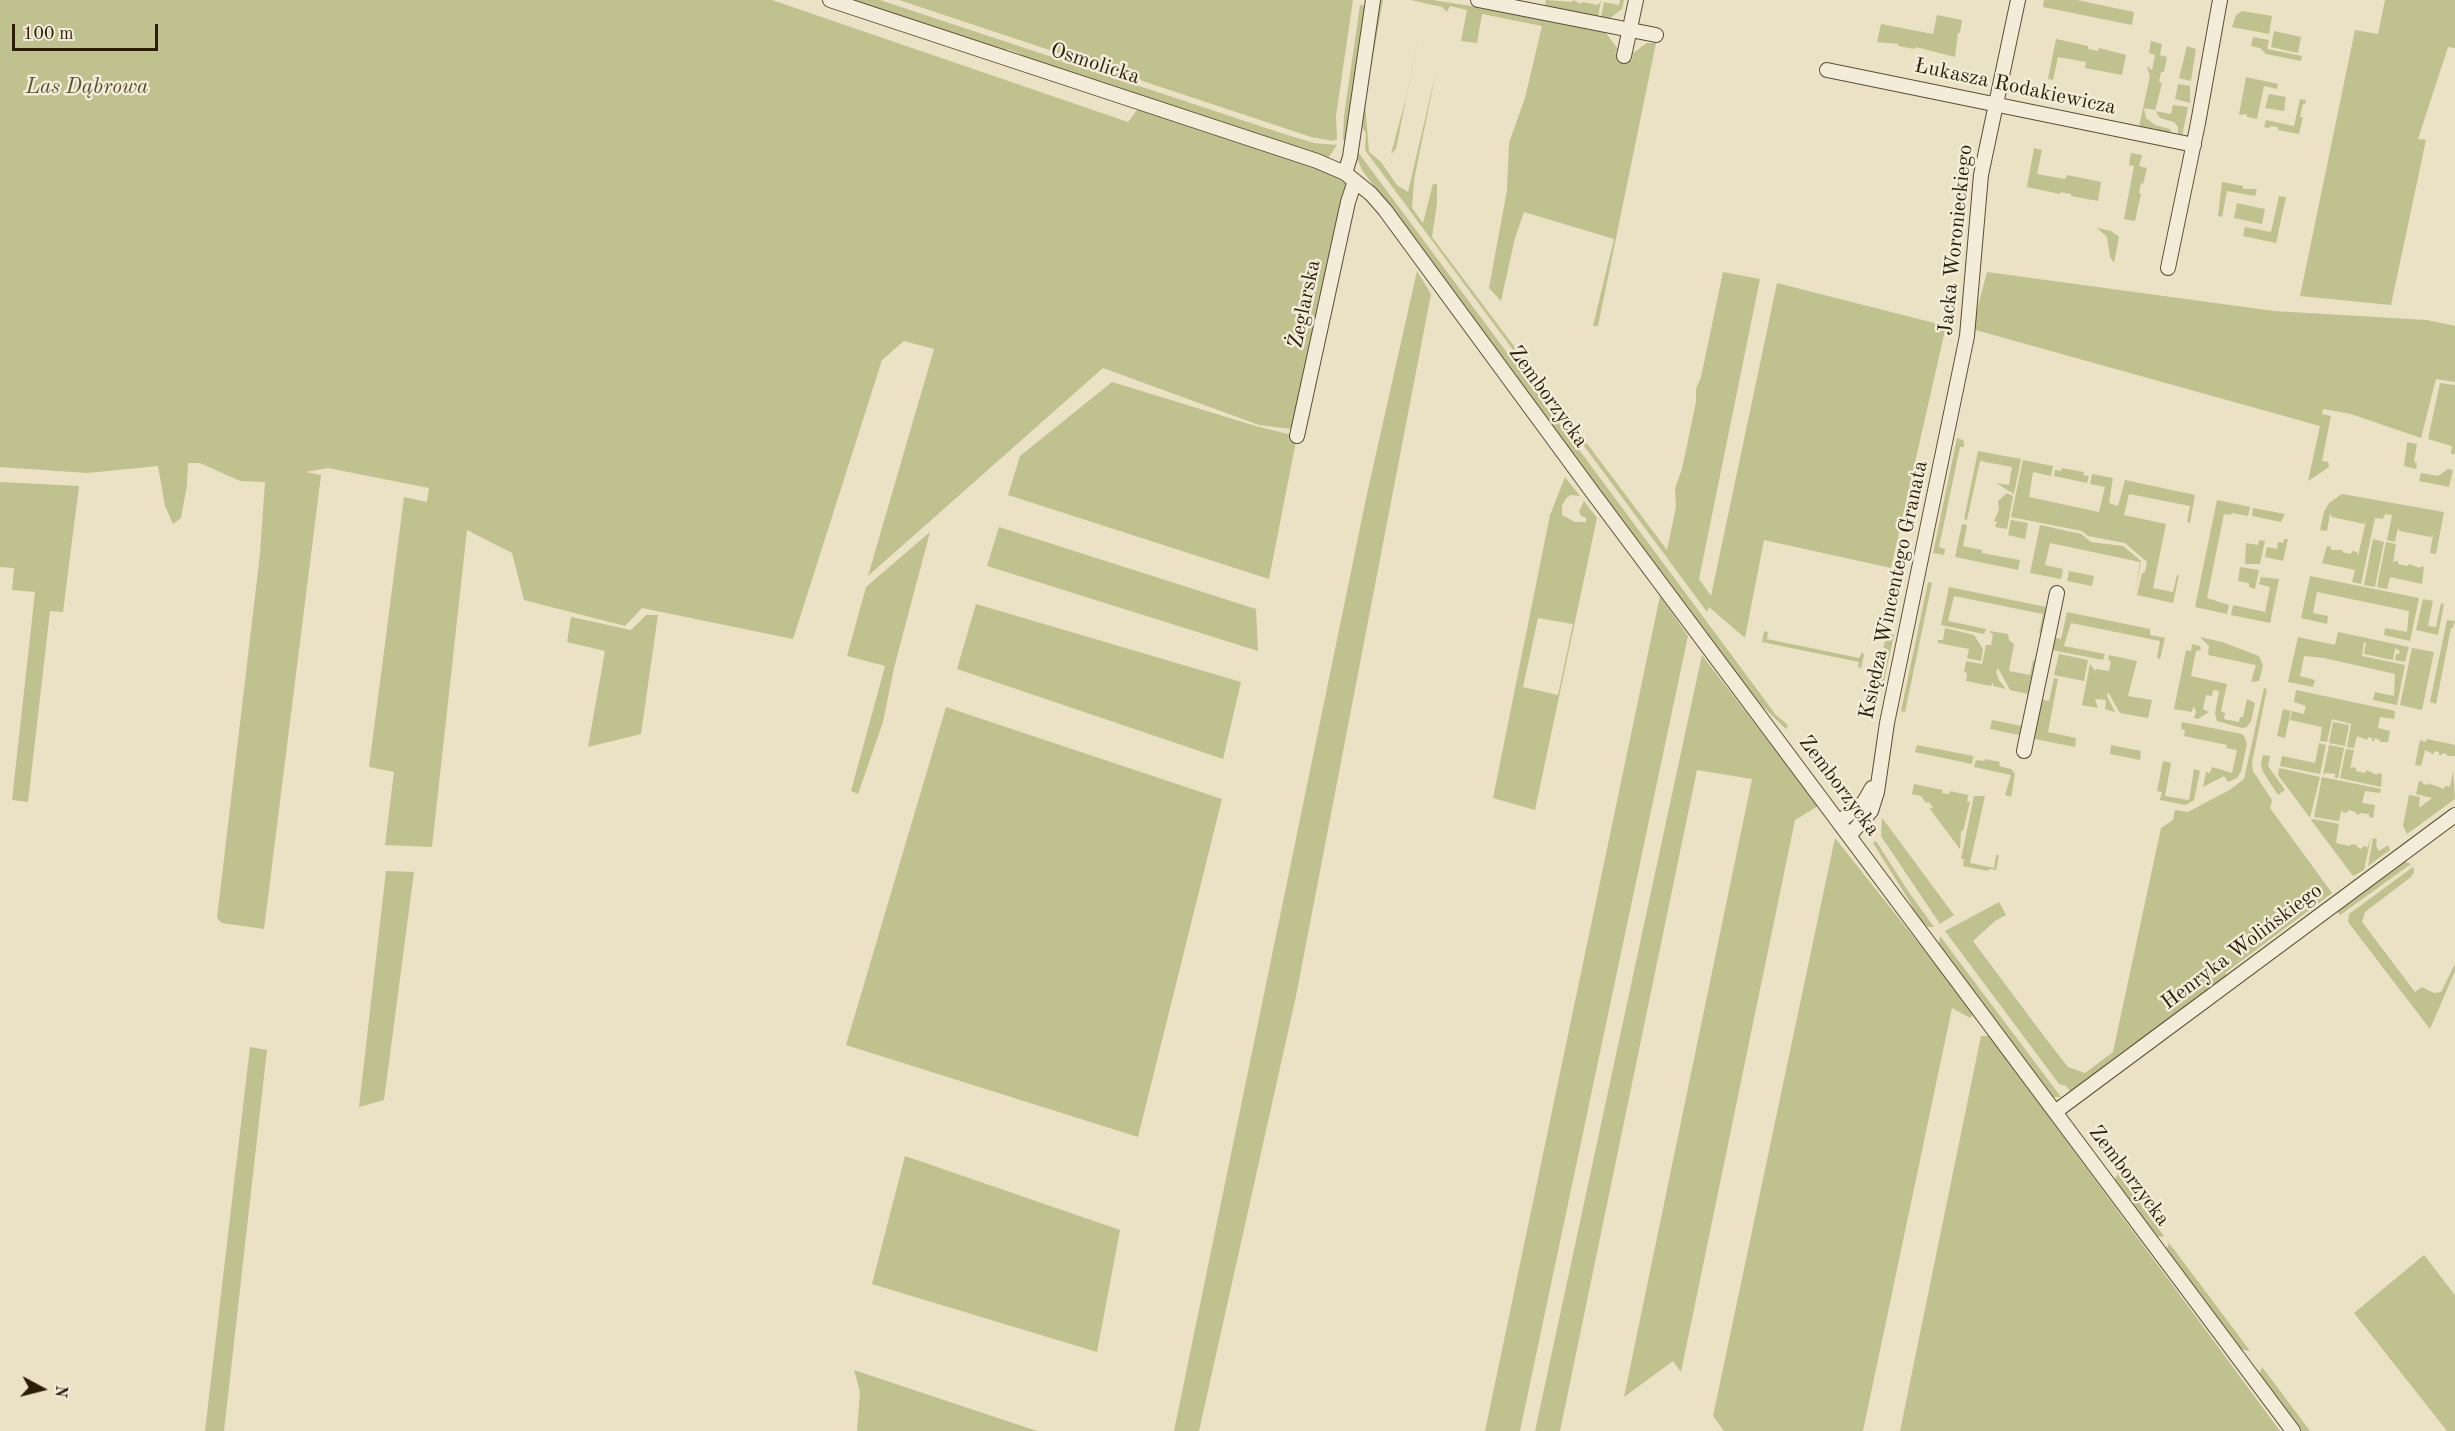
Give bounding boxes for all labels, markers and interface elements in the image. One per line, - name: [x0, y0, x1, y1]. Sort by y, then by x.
- scale bar: [15, 12, 160, 50]
- text: 100 m: [23, 25, 74, 43]
- street label: Osmolicka: [1047, 38, 1143, 90]
- street label: Łukasza Rodakiewicza: [1912, 53, 2118, 121]
- park label: Las Dąbrowa: [26, 74, 148, 100]
- street label: Jacka Woronieckiego: [1933, 143, 1979, 337]
- street label: Żeglarska: [1283, 257, 1327, 351]
- street label: Zemborzycka: [1503, 341, 1593, 453]
- street label: Księdza Wincentego Granata: [1854, 458, 1934, 722]
- street label: Zemborzycka: [1793, 731, 1885, 841]
- street label: Henryka Wolińskiego: [2157, 878, 2327, 1016]
- street label: Zemborzycka: [2083, 1121, 2175, 1231]
- north arrow: [12, 1359, 72, 1419]
- text: N: [51, 1384, 69, 1398]

